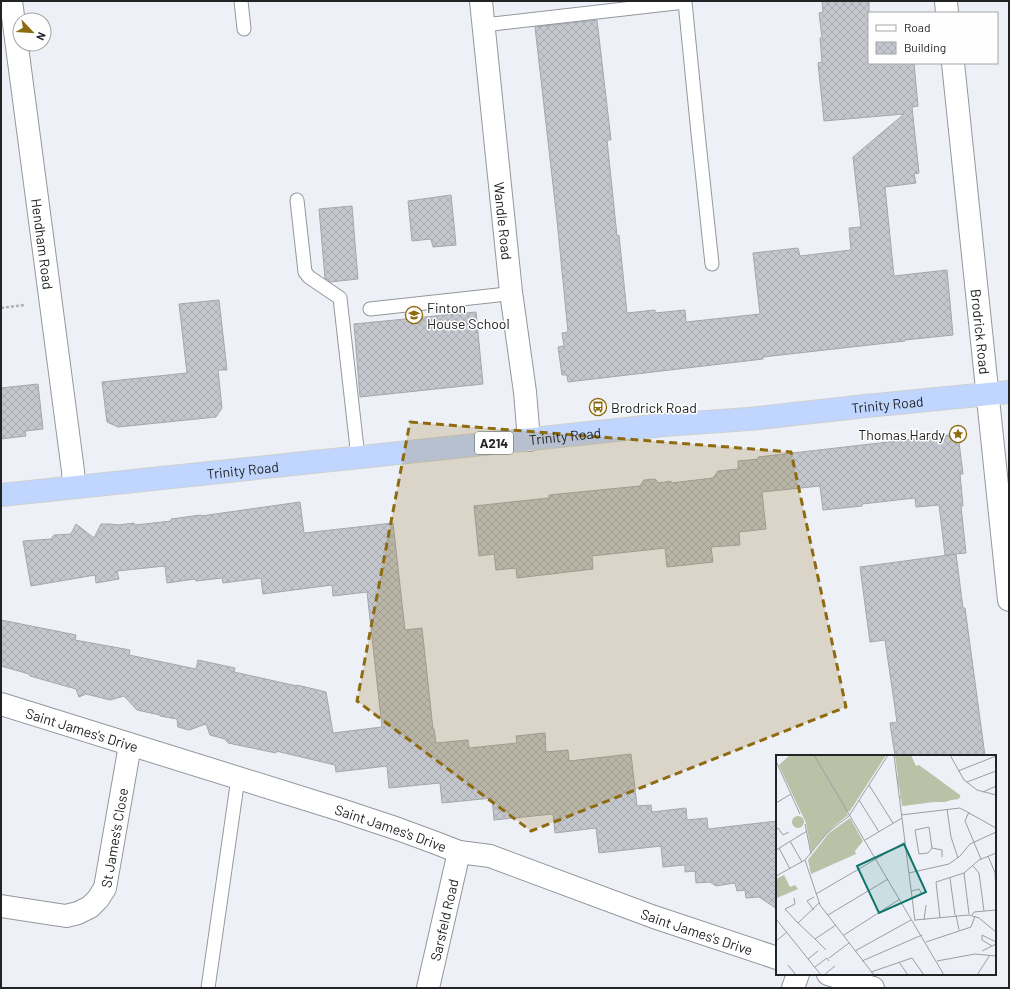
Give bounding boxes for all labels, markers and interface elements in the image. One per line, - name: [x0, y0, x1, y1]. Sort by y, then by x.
- north arrow: [12, 12, 52, 52]
- legend: [868, 12, 998, 64]
- text: Road: [904, 20, 931, 34]
- text: N: [34, 30, 49, 43]
- text: Building: [904, 40, 946, 54]
- street label: Wandle Road: [491, 181, 516, 261]
- street label: Hendham Road: [29, 197, 57, 291]
- street label: Brodrick Road: [968, 288, 994, 375]
- place label: Finton House School: [427, 299, 510, 332]
- school or university icon: Finton House School: [404, 305, 424, 325]
- street label: Trinity Road: [850, 392, 924, 416]
- bus stop icon: Brodrick Road: [588, 397, 608, 417]
- place label: Brodrick Road: [611, 399, 697, 416]
- street label: Trinity Road: [528, 423, 602, 448]
- place icon: Thomas Hardy: [948, 424, 968, 444]
- place label: Thomas Hardy: [858, 426, 946, 443]
- road number: A214: [475, 432, 513, 454]
- street label: Trinity Road: [206, 457, 280, 482]
- street label: Saint James's Drive: [24, 704, 141, 755]
- inset map: [776, 755, 996, 975]
- street label: St James's Close: [97, 786, 131, 889]
- street label: Saint James's Drive: [333, 800, 449, 855]
- street label: Sarsfeld Road: [426, 877, 461, 962]
- street label: Saint James's Drive: [639, 904, 755, 958]

